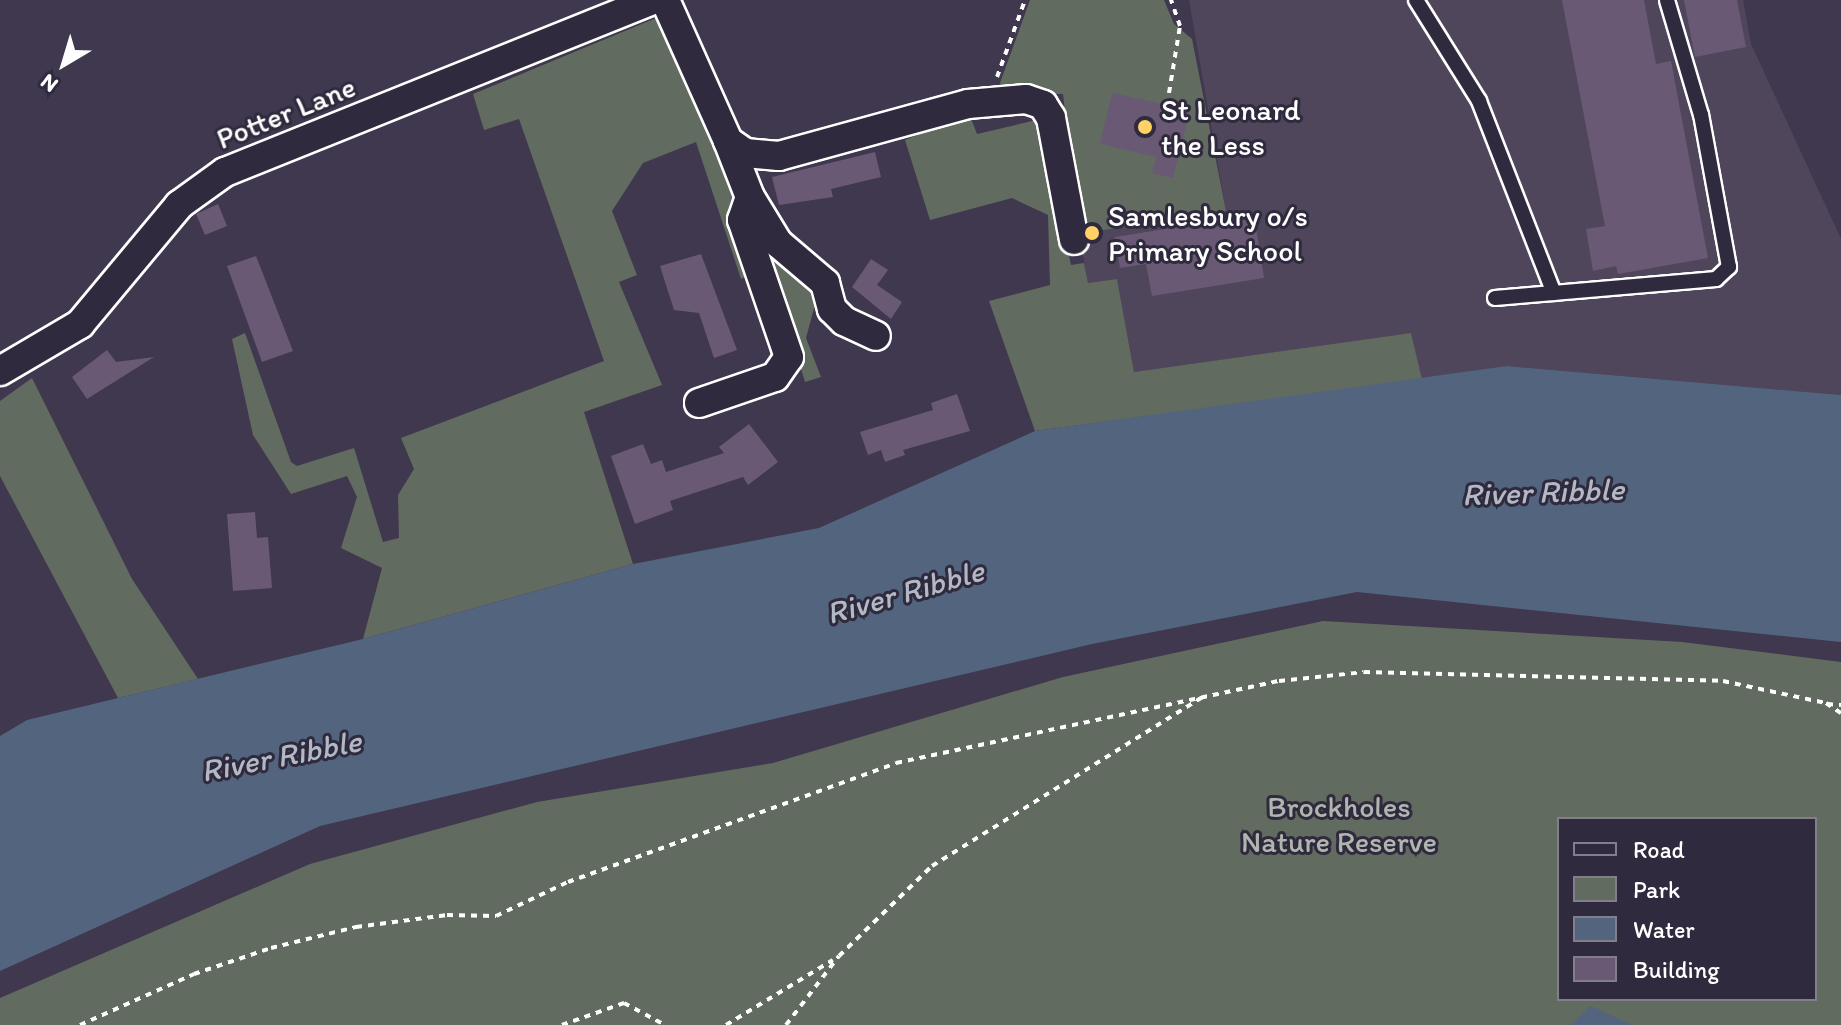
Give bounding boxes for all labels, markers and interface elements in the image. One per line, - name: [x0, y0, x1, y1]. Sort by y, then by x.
- north arrow: [24, 24, 104, 104]
- text: N: [35, 68, 63, 99]
- street label: Potter Lane: [211, 69, 361, 157]
- place label: St Leonard the Less: [1161, 92, 1301, 162]
- marker: St Leonard the Less: [1136, 118, 1154, 136]
- place label: Samlesbury o/s Primary School: [1108, 198, 1308, 268]
- marker: Samlesbury o/s Primary School: [1083, 224, 1101, 242]
- water label: River Ribble: [1461, 470, 1625, 514]
- water label: River Ribble: [822, 551, 988, 633]
- water label: River Ribble: [198, 722, 364, 790]
- park label: Brockholes Nature Reserve: [1241, 789, 1437, 860]
- legend: [1557, 817, 1817, 1001]
- text: Road: [1633, 835, 1685, 864]
- text: Park: [1633, 875, 1680, 904]
- text: Water: [1633, 915, 1695, 944]
- text: Building: [1633, 955, 1720, 984]

